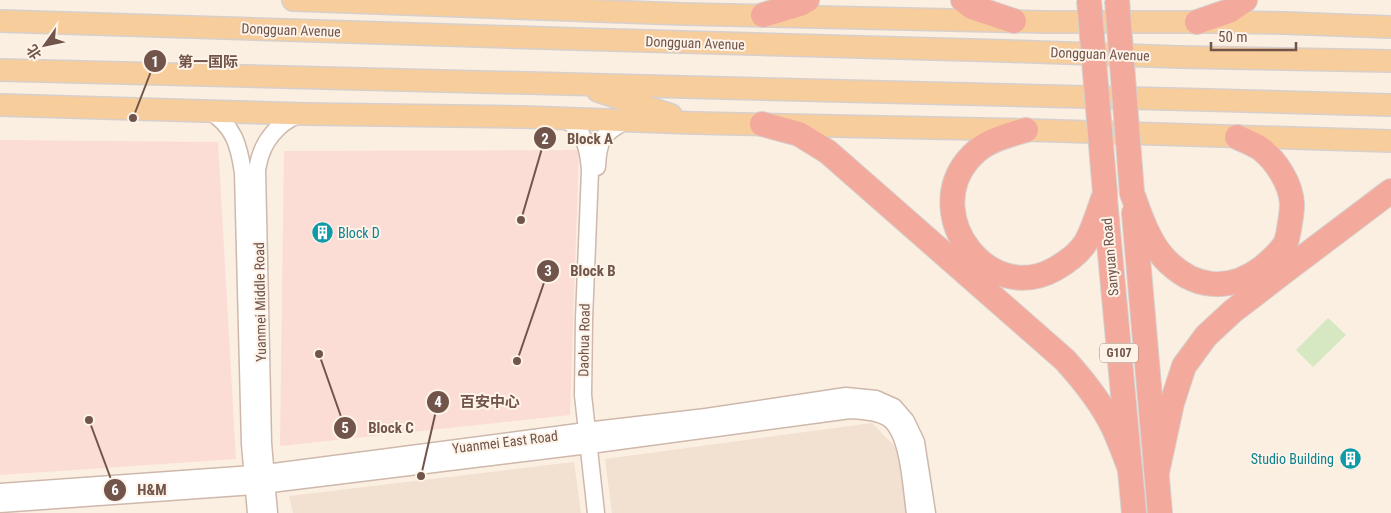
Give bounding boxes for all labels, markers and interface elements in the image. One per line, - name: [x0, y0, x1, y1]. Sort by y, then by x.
- north arrow: [20, 20, 70, 70]
- street label: Dongguan Avenue: [241, 20, 341, 40]
- scale bar: [1211, 20, 1296, 52]
- text: 50 m: [1218, 28, 1248, 46]
- street label: Dongguan Avenue: [645, 33, 745, 53]
- text: 北: [24, 42, 45, 62]
- street label: Dongguan Avenue: [1050, 44, 1150, 64]
- callout: 第一国际: [143, 46, 248, 76]
- text: 1: [151, 53, 159, 71]
- text: 第一国际: [178, 53, 238, 71]
- callout: Block A: [532, 123, 623, 153]
- text: 2: [541, 130, 549, 148]
- text: Block A: [567, 130, 613, 148]
- street label: Sanyuan Road: [1099, 217, 1121, 297]
- building icon: Block D: [310, 221, 334, 245]
- place label: Block D: [338, 225, 380, 241]
- street label: Yuanmei Middle Road: [251, 242, 269, 362]
- callout: Block B: [535, 256, 626, 286]
- text: 3: [544, 262, 552, 280]
- text: Block B: [570, 262, 616, 280]
- street label: Daohua Road: [575, 303, 593, 377]
- road number: G107: [1100, 343, 1138, 362]
- callout: 百安中心: [425, 387, 530, 417]
- text: 4: [434, 393, 442, 411]
- text: 百安中心: [460, 393, 520, 411]
- callout: Block C: [333, 413, 423, 443]
- text: 5: [341, 419, 349, 437]
- text: Block C: [368, 419, 414, 437]
- street label: Yuanmei East Road: [451, 428, 559, 456]
- building icon: Studio Building: [1338, 447, 1362, 471]
- place label: Studio Building: [1251, 451, 1334, 467]
- callout: H&M: [103, 475, 177, 505]
- text: 6: [111, 481, 119, 499]
- text: H&M: [137, 481, 167, 499]

